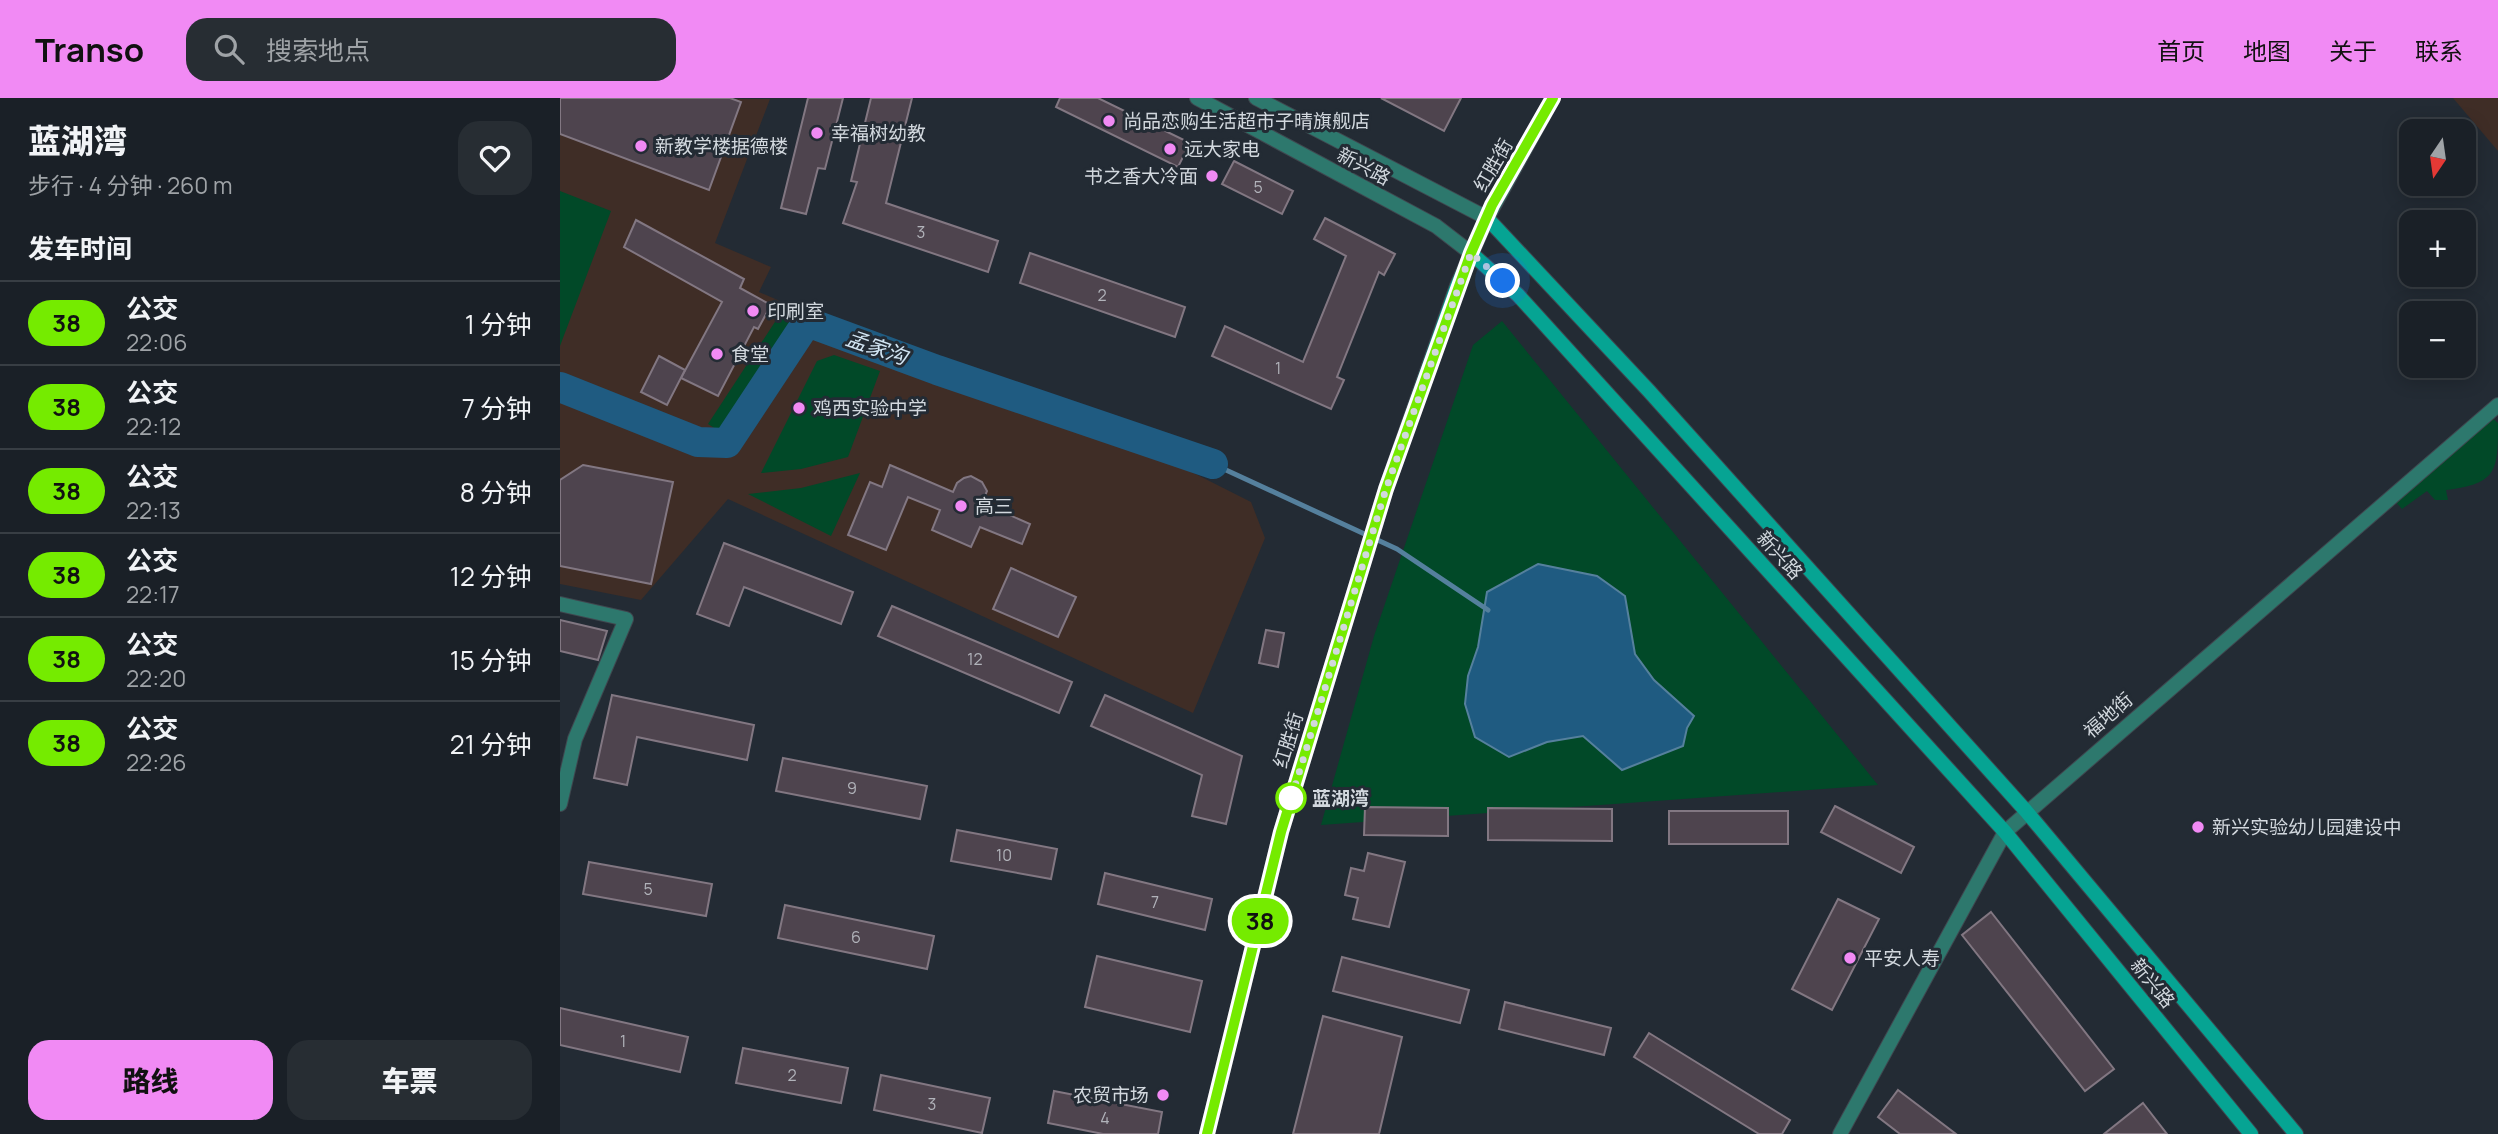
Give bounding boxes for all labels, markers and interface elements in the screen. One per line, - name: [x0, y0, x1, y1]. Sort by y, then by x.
- search box: [186, 18, 676, 81]
- text: Transo: [35, 27, 144, 72]
- icon: search: [210, 30, 248, 68]
- text: 搜索地点: [266, 32, 370, 68]
- text: 首页: [2157, 34, 2205, 67]
- text: 地图: [2243, 34, 2291, 67]
- text: 关于: [2329, 34, 2377, 67]
- text: 联系: [2415, 34, 2463, 67]
- place label: 尚品恋购生活超市子晴旗舰店: [1123, 108, 1370, 134]
- marker: 尚品恋购生活超市子晴旗舰店: [1101, 113, 1117, 129]
- text: 蓝湖湾: [28, 118, 127, 163]
- north arrow: [2399, 119, 2476, 196]
- map controls: [2399, 119, 2476, 378]
- place label: 幸福树幼教: [831, 120, 926, 146]
- button: heart: [458, 121, 532, 195]
- marker: 幸福树幼教: [809, 125, 825, 141]
- place label: 新教学楼据德楼: [655, 133, 788, 159]
- street label: 红胜街: [1467, 134, 1519, 196]
- place label: 远大家电: [1184, 136, 1260, 162]
- marker: 新教学楼据德楼: [633, 138, 649, 154]
- marker: 远大家电: [1162, 141, 1178, 157]
- street label: 新兴路: [1333, 141, 1395, 191]
- place label: 书之香大冷面: [1084, 163, 1198, 189]
- marker: 书之香大冷面: [1204, 168, 1220, 184]
- text: 步行 · 4 分钟 · 260 m: [28, 169, 233, 201]
- house number: 5: [1253, 176, 1263, 198]
- button: +: [2399, 210, 2476, 287]
- house number: 3: [917, 221, 925, 243]
- text: 发车时间: [28, 230, 132, 266]
- your location: [1485, 263, 1520, 298]
- house number: 2: [1097, 284, 1107, 306]
- text: 公交: [126, 290, 178, 326]
- place label: 印刷室: [767, 298, 824, 324]
- button: −: [2399, 301, 2476, 378]
- marker: 印刷室: [745, 303, 761, 319]
- text: 38: [52, 306, 81, 339]
- text: 1 分钟: [465, 306, 532, 342]
- water label: 孟家沟: [843, 324, 913, 371]
- text: 22:06: [126, 326, 187, 358]
- place label: 食堂: [731, 341, 769, 367]
- marker: 食堂: [709, 346, 725, 362]
- house number: 1: [1275, 357, 1281, 379]
- text: 公交: [126, 374, 178, 410]
- text: 38: [52, 390, 81, 423]
- text: 7 分钟: [462, 390, 532, 426]
- place label: 鸡西实验中学: [813, 395, 927, 421]
- marker: 鸡西实验中学: [791, 400, 807, 416]
- text: 22:12: [126, 410, 181, 442]
- text: 公交: [126, 458, 178, 494]
- text: 38: [52, 474, 81, 507]
- text: 8 分钟: [460, 474, 532, 510]
- place label: 高三: [975, 493, 1013, 519]
- text: 22:13: [126, 494, 181, 526]
- marker: 高三: [953, 498, 969, 514]
- street label: 新兴路: [1751, 525, 1809, 585]
- text: 公交: [126, 542, 178, 578]
- text: 38: [52, 558, 81, 591]
- text: 12 分钟: [450, 558, 532, 594]
- text: 22:17: [126, 578, 180, 610]
- text: 公交: [126, 626, 178, 662]
- text: 38: [52, 642, 81, 675]
- text: 15 分钟: [450, 642, 532, 678]
- house number: 12: [967, 648, 983, 670]
- text: 22:20: [126, 662, 186, 694]
- street label: 福地街: [2078, 686, 2138, 744]
- street label: 红胜街: [1267, 709, 1309, 771]
- text: 公交: [126, 710, 178, 746]
- text: 38: [52, 726, 81, 759]
- text: 21 分钟: [450, 726, 532, 762]
- text: 22:26: [126, 746, 186, 778]
- house number: 9: [847, 777, 857, 799]
- marker: 蓝湖湾: [1276, 783, 1306, 813]
- place label: 蓝湖湾: [1312, 785, 1369, 811]
- place label: 新兴实验幼儿园建设中: [2212, 814, 2402, 840]
- marker: 新兴实验幼儿园建设中: [2190, 819, 2206, 835]
- house number: 10: [996, 844, 1012, 866]
- house number: 5: [643, 878, 653, 900]
- house number: 7: [1151, 891, 1159, 913]
- line badge: 38: [1228, 898, 1292, 944]
- text: 38: [1246, 904, 1274, 937]
- house number: 6: [851, 926, 861, 948]
- place label: 平安人寿: [1864, 945, 1940, 971]
- marker: 平安人寿: [1842, 950, 1858, 966]
- street label: 新兴路: [2125, 953, 2181, 1013]
- house number: 1: [620, 1030, 626, 1052]
- button: 路线: [28, 1040, 273, 1120]
- button: 车票: [287, 1040, 532, 1120]
- house number: 2: [787, 1064, 797, 1086]
- place label: 农贸市场: [1073, 1082, 1149, 1108]
- marker: 农贸市场: [1155, 1087, 1171, 1103]
- house number: 3: [928, 1093, 936, 1115]
- house number: 4: [1100, 1107, 1110, 1129]

